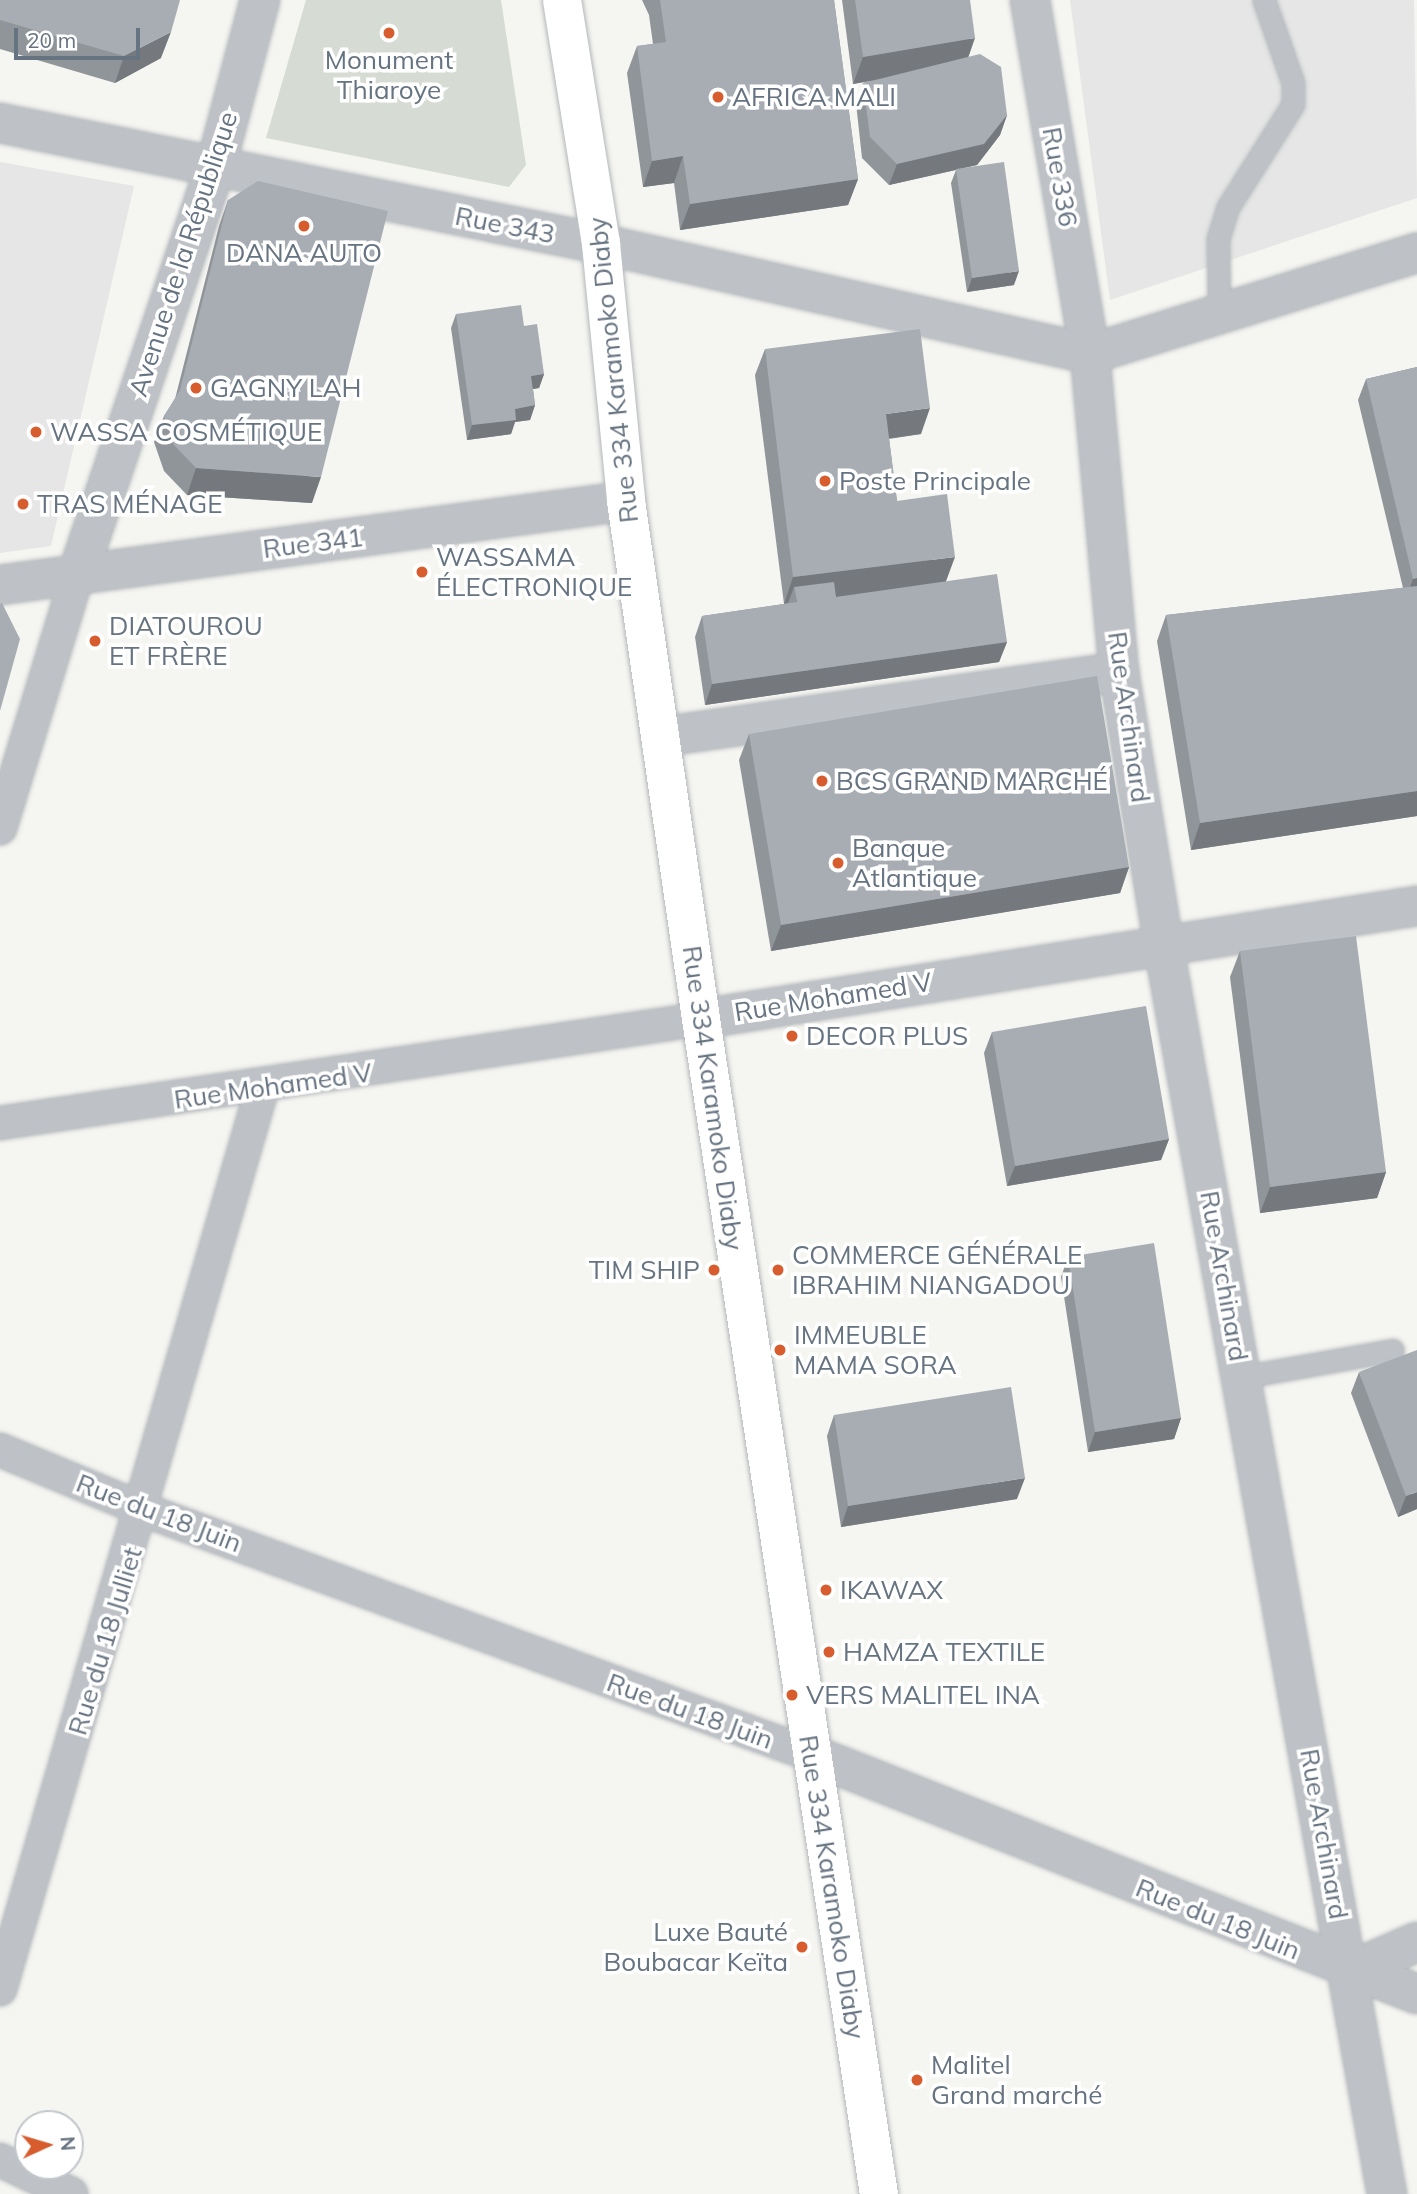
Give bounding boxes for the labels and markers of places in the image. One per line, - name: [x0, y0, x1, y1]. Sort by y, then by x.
- marker: Monument Thiaroye: [381, 25, 397, 41]
- place label: Monument Thiaroye: [325, 44, 453, 106]
- place label: AFRICA MALI: [732, 81, 896, 113]
- marker: AFRICA MALI: [710, 89, 726, 105]
- marker: DANA AUTO: [296, 218, 312, 234]
- place label: DANA AUTO: [226, 237, 382, 269]
- place label: GAGNY LAH: [210, 372, 361, 404]
- marker: GAGNY LAH: [188, 380, 204, 396]
- place label: WASSA COSMÉTIQUE: [50, 416, 322, 448]
- marker: WASSA COSMÉTIQUE: [28, 424, 44, 440]
- place label: Poste Principale: [839, 465, 1031, 497]
- marker: Poste Principale: [817, 473, 833, 489]
- place label: TRAS MÉNAGE: [37, 488, 222, 520]
- marker: TRAS MÉNAGE: [15, 496, 31, 512]
- place label: WASSAMA ÉLECTRONIQUE: [436, 541, 632, 602]
- marker: WASSAMA ÉLECTRONIQUE: [414, 564, 430, 580]
- place label: DIATOUROU ET FRÈRE: [109, 610, 263, 672]
- marker: DIATOUROU ET FRÈRE: [87, 633, 103, 649]
- place label: BCS GRAND MARCHÉ: [836, 765, 1108, 797]
- marker: BCS GRAND MARCHÉ: [814, 773, 830, 789]
- place label: Banque Atlantique: [852, 832, 977, 894]
- marker: Banque Atlantique: [830, 855, 846, 871]
- place label: DECOR PLUS: [806, 1020, 968, 1052]
- marker: DECOR PLUS: [784, 1028, 800, 1044]
- place label: COMMERCE GÉNÉRALE IBRAHIM NIANGADOU: [792, 1239, 1082, 1300]
- place label: TIM SHIP: [589, 1254, 700, 1286]
- marker: TIM SHIP: [706, 1262, 722, 1278]
- marker: COMMERCE GÉNÉRALE IBRAHIM NIANGADOU: [770, 1262, 786, 1278]
- place label: IMMEUBLE MAMA SORA: [794, 1319, 957, 1380]
- marker: IMMEUBLE MAMA SORA: [772, 1342, 788, 1358]
- place label: IKAWAX: [840, 1574, 943, 1606]
- marker: IKAWAX: [818, 1582, 834, 1598]
- place label: HAMZA TEXTILE: [843, 1636, 1045, 1668]
- marker: HAMZA TEXTILE: [821, 1644, 837, 1660]
- place label: VERS MALITEL INA: [806, 1679, 1040, 1711]
- marker: VERS MALITEL INA: [784, 1687, 800, 1703]
- place label: Luxe Bauté Boubacar Keïta: [603, 1916, 788, 1978]
- marker: Luxe Bauté Boubacar Keïta: [794, 1939, 810, 1955]
- place label: Malitel Grand marché: [931, 2049, 1102, 2110]
- marker: Malitel Grand marché: [909, 2072, 925, 2088]

